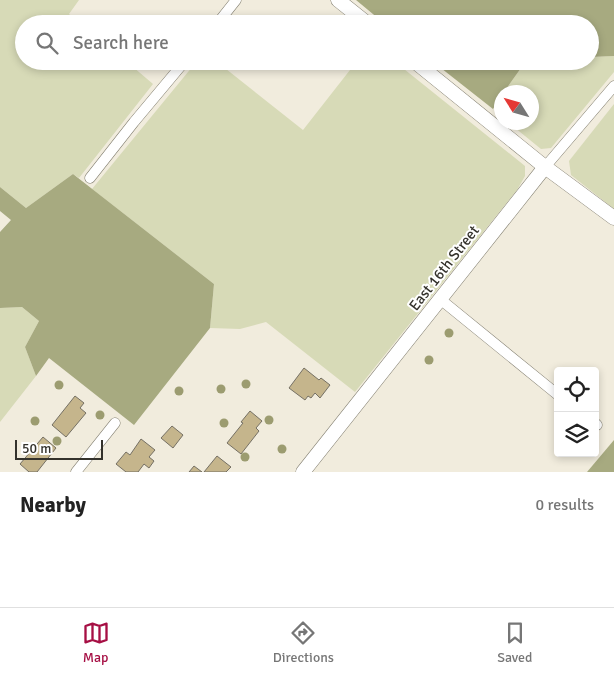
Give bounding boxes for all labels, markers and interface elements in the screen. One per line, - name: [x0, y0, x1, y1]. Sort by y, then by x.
- search box: [15, 15, 599, 70]
- icon: search: [33, 29, 61, 57]
- text: Search here: [73, 31, 169, 55]
- north arrow: [494, 85, 539, 130]
- street label: East 16th Street: [405, 222, 483, 314]
- map controls: [554, 367, 599, 457]
- button: locate: [554, 367, 599, 412]
- button: layers: [554, 412, 599, 457]
- scale bar: [15, 437, 102, 460]
- text: 50 m: [22, 440, 51, 457]
- text: Nearby: [20, 492, 86, 518]
- text: 0 results: [535, 495, 594, 515]
- tab: Map: [82, 619, 110, 666]
- tab: Directions: [273, 619, 334, 666]
- tab: Saved: [497, 619, 532, 666]

